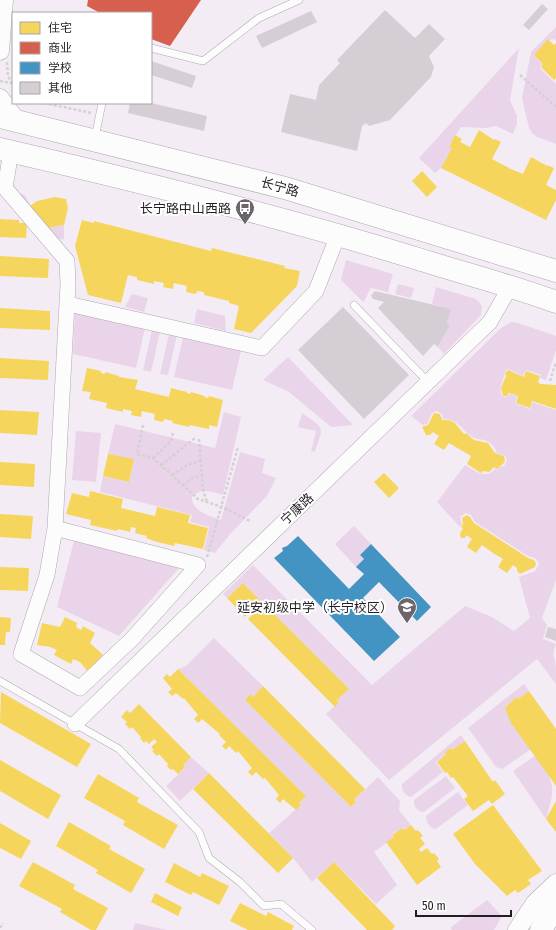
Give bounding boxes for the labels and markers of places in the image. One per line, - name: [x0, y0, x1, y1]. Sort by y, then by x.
- bus stop icon: 长宁路中山西路: [234, 197, 256, 225]
- place label: 长宁路中山西路: [140, 201, 231, 216]
- school or university icon: 延安初级中学（长宁校区）: [396, 596, 418, 624]
- place label: 延安初级中学（长宁校区）: [237, 600, 393, 615]

